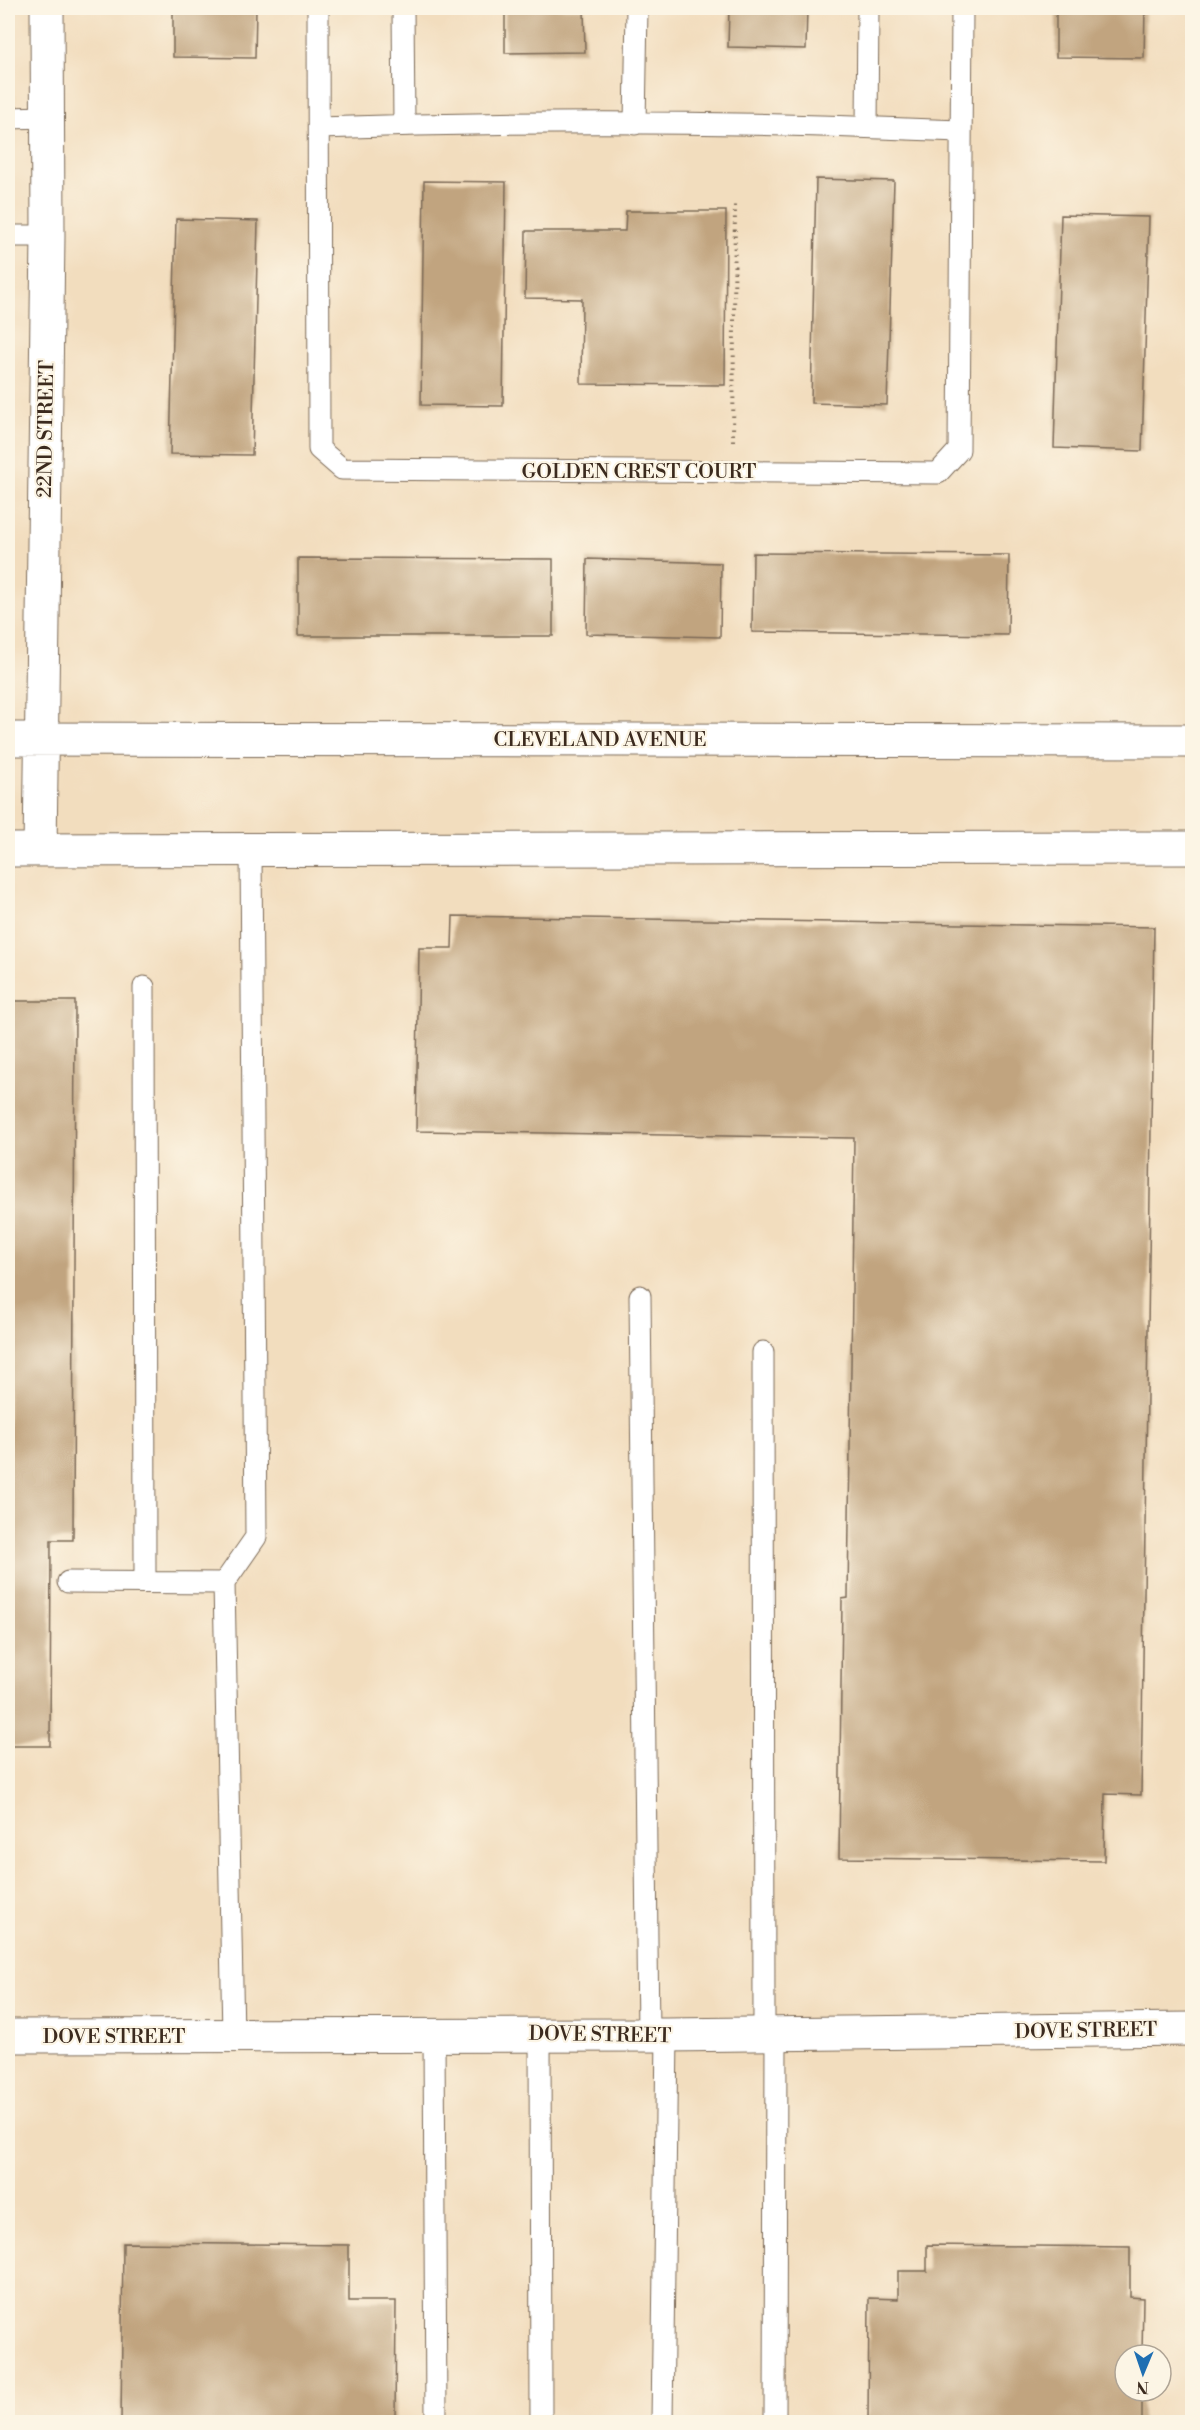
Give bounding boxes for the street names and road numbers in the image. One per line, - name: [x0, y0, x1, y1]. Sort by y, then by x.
- street label: 22ND STREET: [33, 360, 60, 498]
- street label: GOLDEN CREST COURT: [522, 460, 756, 485]
- street label: CLEVELAND AVENUE: [493, 728, 707, 753]
- street label: DOVE STREET: [1014, 2018, 1158, 2045]
- street label: DOVE STREET: [528, 2022, 672, 2049]
- street label: DOVE STREET: [43, 2025, 185, 2050]

